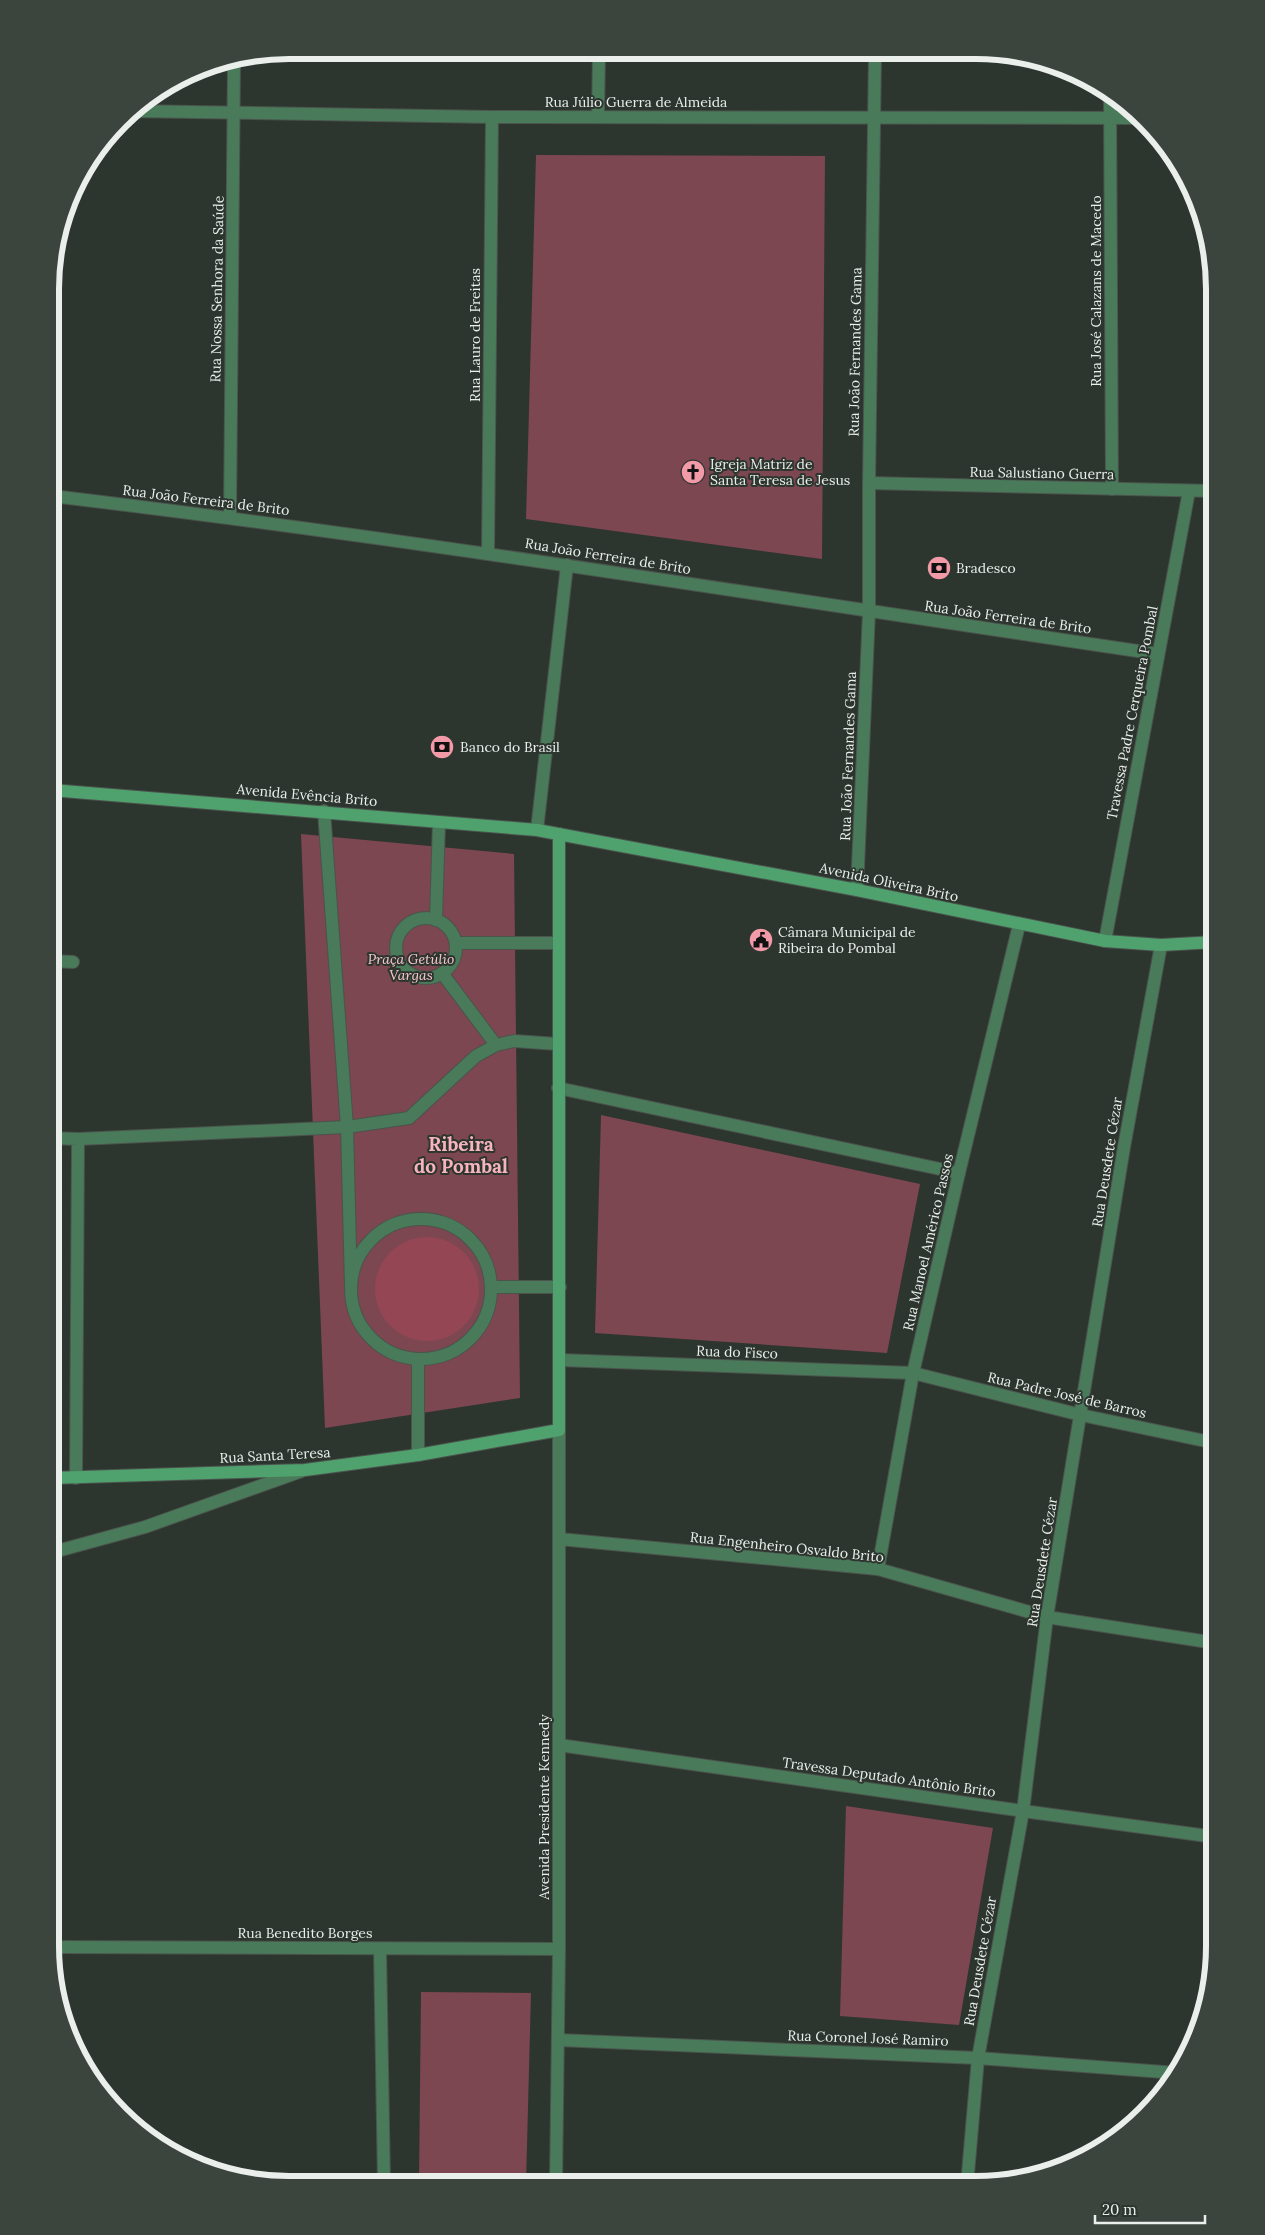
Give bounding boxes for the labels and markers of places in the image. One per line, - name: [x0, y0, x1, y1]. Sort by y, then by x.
- place label: Igreja Matriz de Santa Teresa de Jesus: [710, 455, 850, 489]
- church icon: Igreja Matriz de Santa Teresa de Jesus: [680, 459, 706, 485]
- bank icon: Bradesco: [926, 555, 952, 581]
- place label: Bradesco: [956, 559, 1016, 577]
- bank icon: Banco do Brasil: [429, 734, 455, 760]
- place label: Banco do Brasil: [460, 738, 560, 756]
- place label: Câmara Municipal de Ribeira do Pombal: [778, 923, 916, 957]
- public building icon: Câmara Municipal de Ribeira do Pombal: [748, 927, 774, 953]

